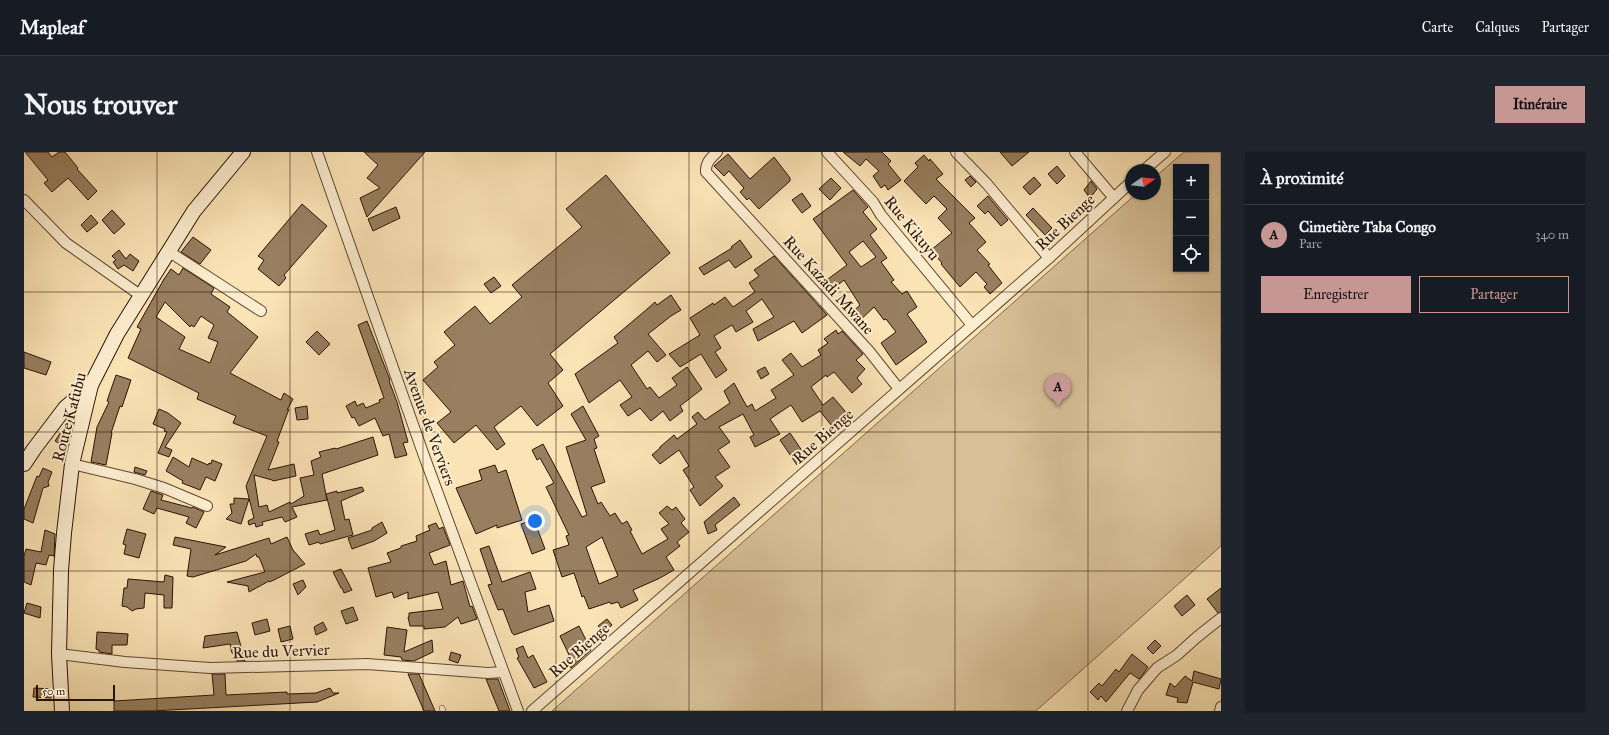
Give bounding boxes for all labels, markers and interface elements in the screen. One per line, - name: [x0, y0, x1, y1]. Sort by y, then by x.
- text: Mapleaf: [20, 16, 84, 39]
- text: Carte: [1422, 19, 1453, 36]
- text: Calques: [1475, 19, 1520, 36]
- text: Partager: [1542, 19, 1589, 36]
- button: Itinéraire: [1495, 86, 1585, 123]
- text: Nous trouver: [24, 87, 177, 122]
- north arrow: [1125, 164, 1161, 200]
- map controls: [1173, 164, 1209, 272]
- button: +: [1173, 164, 1209, 200]
- text: À proximité: [1261, 168, 1344, 189]
- street label: Rue Bienge: [1031, 190, 1099, 255]
- street label: Rue Kikuyu: [880, 192, 944, 264]
- button: −: [1173, 200, 1209, 236]
- text: Cimetière Taba Congo: [1299, 218, 1436, 236]
- text: A: [1270, 227, 1278, 243]
- text: 340 m: [1535, 227, 1569, 243]
- street label: Rue Kazadi Mwane: [780, 232, 879, 339]
- button: locate: [1173, 236, 1209, 272]
- text: Parc: [1299, 236, 1322, 252]
- button: Enregistrer: [1261, 276, 1411, 313]
- button: Partager: [1419, 276, 1569, 313]
- street label: Avenue de Verviers: [400, 365, 460, 488]
- street label: Route Kafubu: [48, 370, 90, 464]
- pin: A: [1045, 374, 1071, 407]
- street label: Rue Bienge: [789, 404, 858, 468]
- your location: [525, 511, 545, 531]
- street label: Rue Bienge: [545, 618, 614, 682]
- street label: Rue du Vervier: [232, 640, 330, 662]
- scale bar: [36, 683, 115, 702]
- text: 50 m: [42, 685, 65, 698]

